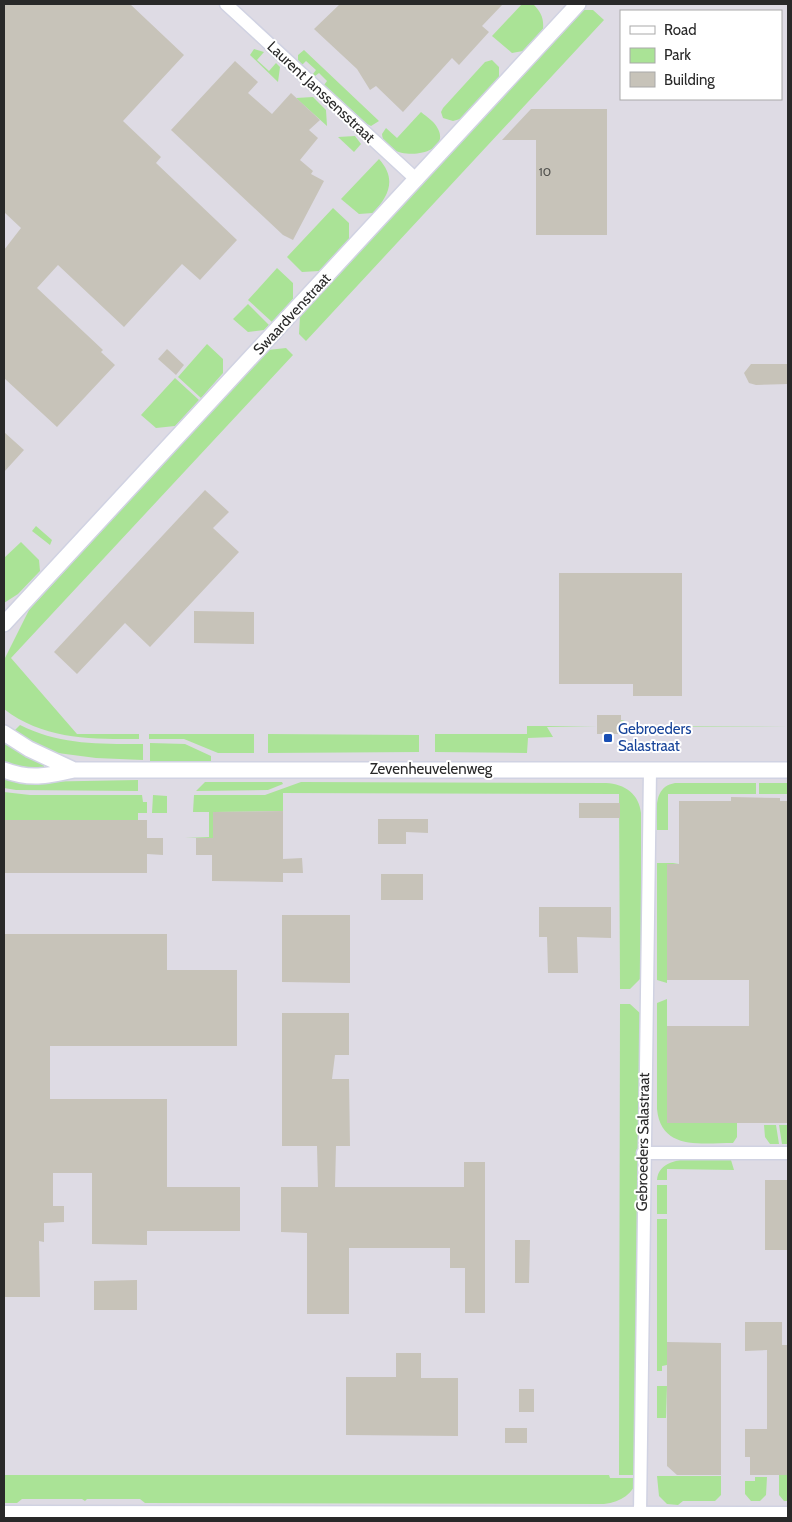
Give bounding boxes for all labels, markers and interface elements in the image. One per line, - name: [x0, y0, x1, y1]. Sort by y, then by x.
- legend: [620, 10, 782, 100]
- text: Road: [664, 21, 697, 39]
- street label: Laurent Janssensstraat: [263, 37, 379, 147]
- text: Park: [664, 46, 691, 64]
- text: Building: [664, 71, 715, 89]
- house number: 10: [539, 164, 551, 179]
- street label: Swaardvenstraat: [250, 269, 334, 359]
- place label: Gebroeders Salastraat: [618, 720, 691, 755]
- marker: Gebroeders Salastraat: [602, 732, 614, 744]
- street label: Zevenheuvelenweg: [370, 760, 493, 778]
- street label: Gebroeders Salastraat: [633, 1072, 653, 1212]

